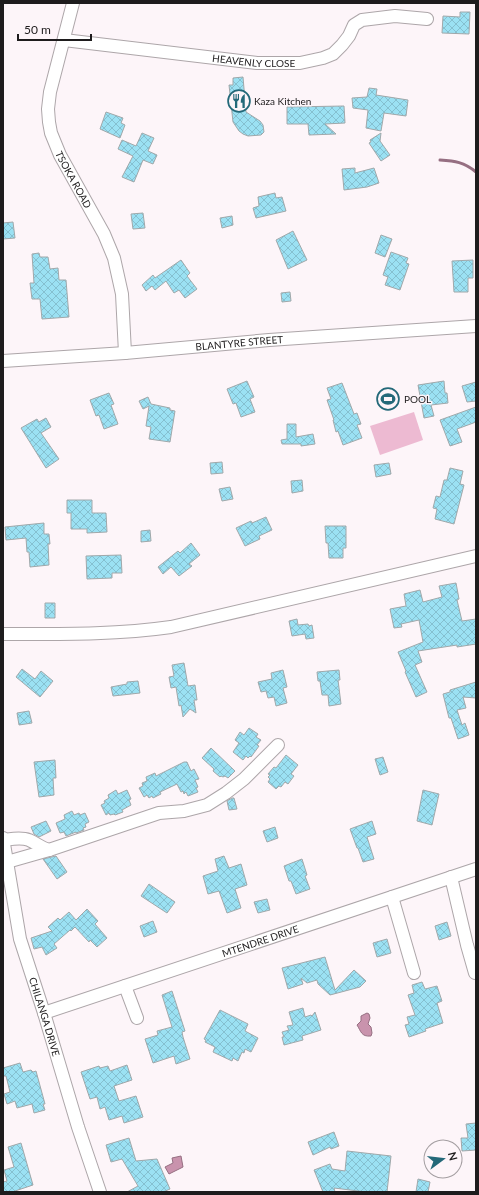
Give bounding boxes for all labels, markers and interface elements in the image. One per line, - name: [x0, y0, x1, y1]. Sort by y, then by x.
- scale bar: [18, 16, 91, 42]
- text: 50 m: [24, 22, 51, 37]
- street label: HEAVENLY CLOSE: [212, 52, 295, 69]
- restaurant icon: Kaza Kitchen: [226, 88, 252, 114]
- place label: Kaza Kitchen: [254, 95, 311, 107]
- street label: TSOKA ROAD: [53, 149, 94, 210]
- street label: BLANTYRE STREET: [195, 333, 284, 353]
- sports icon: POOL: [375, 386, 401, 412]
- place label: POOL: [404, 393, 431, 405]
- street label: MTENDRE DRIVE: [220, 922, 300, 959]
- street label: CHILANGA DRIVE: [27, 976, 63, 1058]
- north arrow: [423, 1139, 463, 1179]
- text: N: [446, 1151, 461, 1162]

